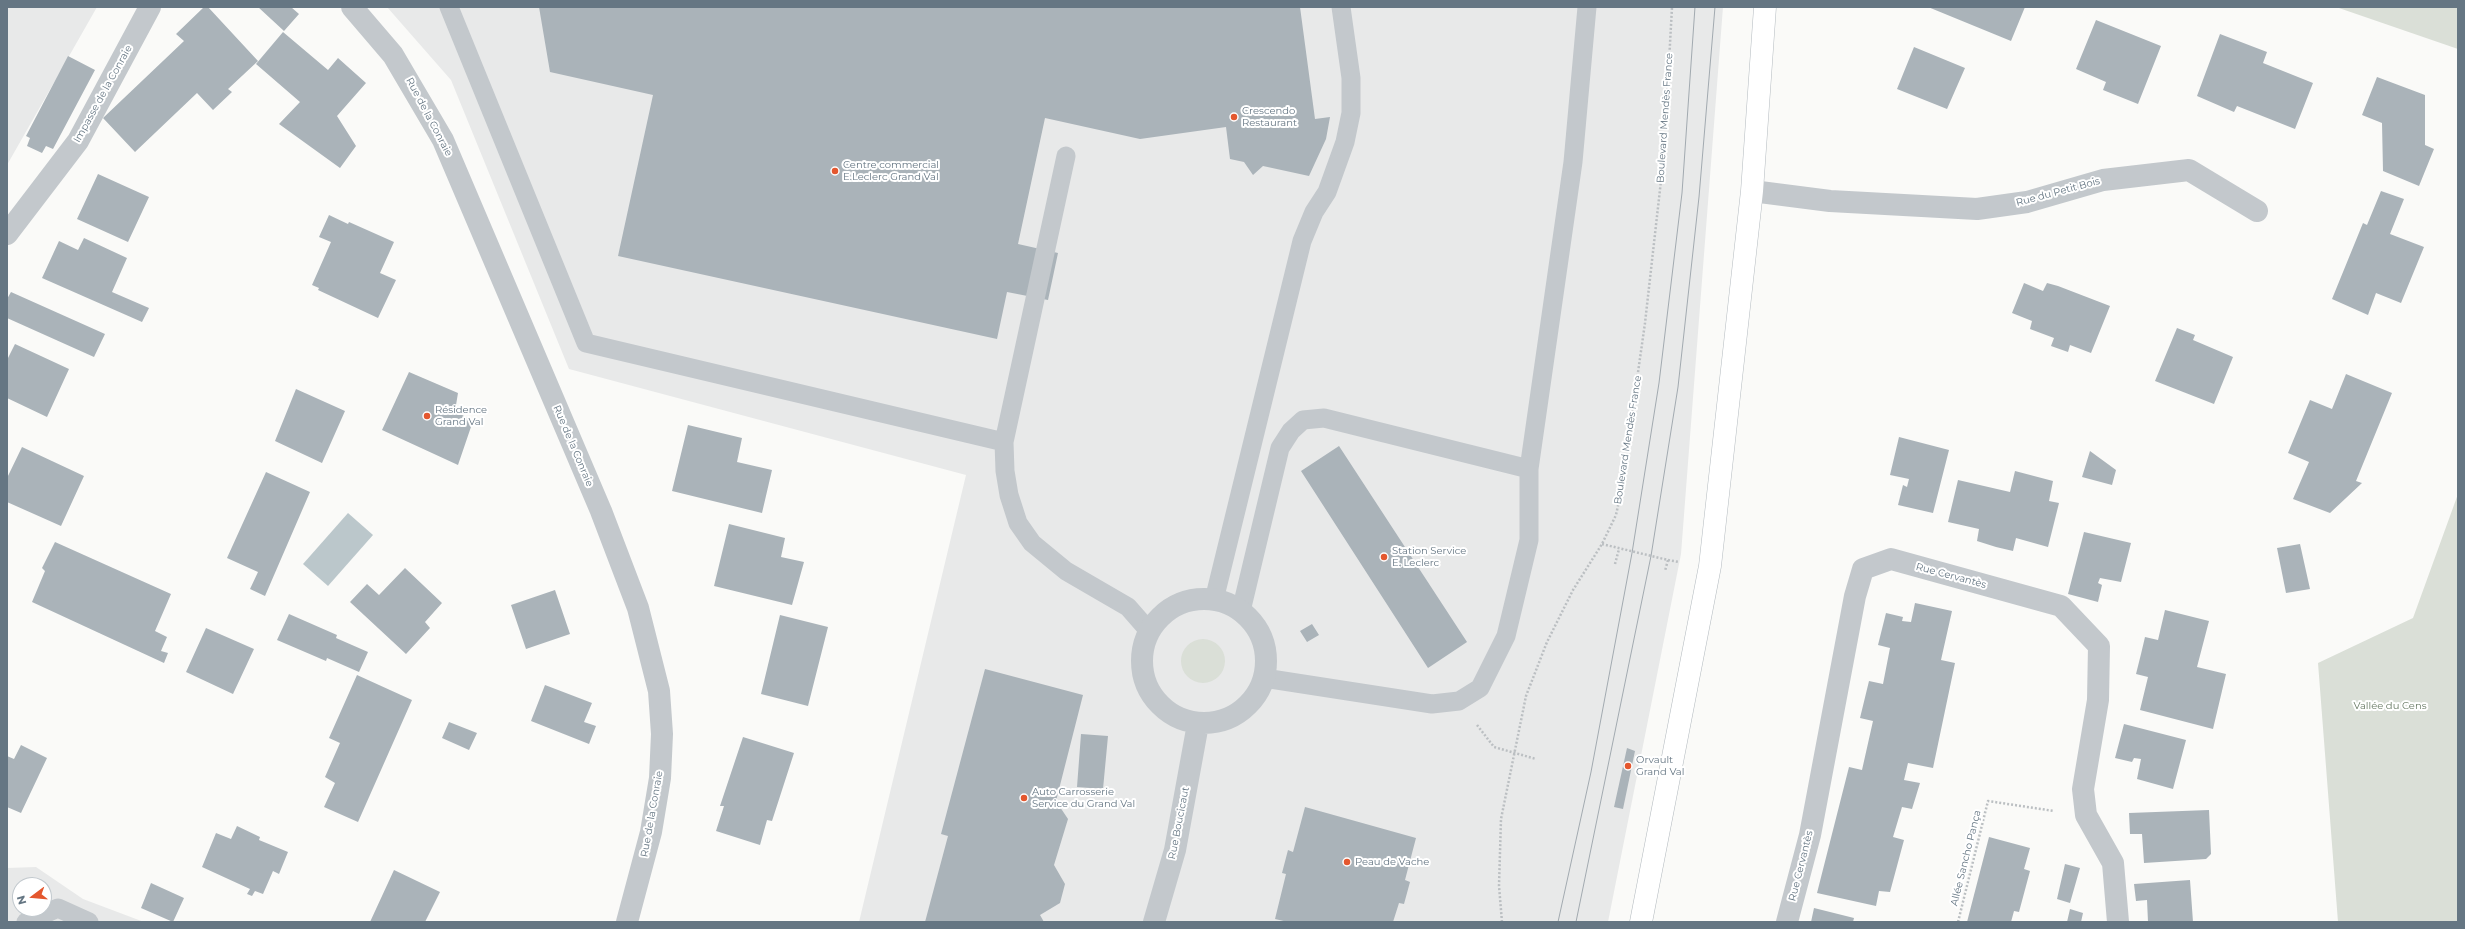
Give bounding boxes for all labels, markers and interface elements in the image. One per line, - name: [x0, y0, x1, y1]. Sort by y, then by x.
- street label: Impasse de la Conraie: [71, 43, 135, 145]
- street label: Boulevard Mendès France: [1654, 53, 1676, 183]
- street label: Rue de la Conraie: [403, 76, 455, 158]
- place label: Crescendo Restaurant: [1242, 105, 1297, 128]
- marker: Crescendo Restaurant: [1229, 112, 1239, 122]
- place label: Centre commercial E.Leclerc Grand Val: [843, 159, 939, 182]
- marker: Centre commercial E.Leclerc Grand Val: [830, 166, 840, 176]
- street label: Rue du Petit Bois: [2015, 175, 2101, 209]
- street label: Boulevard Mendès France: [1612, 375, 1644, 505]
- street label: Rue de la Conraie: [550, 403, 596, 489]
- place label: Résidence Grand Val: [435, 404, 487, 428]
- marker: Résidence Grand Val: [422, 411, 432, 421]
- place label: Station Service E. Leclerc: [1392, 545, 1466, 568]
- marker: Station Service E. Leclerc: [1379, 552, 1389, 562]
- street label: Rue Cervantès: [1915, 561, 1987, 591]
- park label: Vallée du Cens: [2353, 700, 2427, 712]
- place label: Orvault Grand Val: [1636, 754, 1684, 778]
- marker: Orvault Grand Val: [1623, 761, 1633, 771]
- street label: Rue de la Conraie: [639, 770, 665, 858]
- place label: Auto Carrosserie Service du Grand Val: [1032, 786, 1135, 810]
- street label: Rue Boucicaut: [1166, 786, 1192, 860]
- marker: Auto Carrosserie Service du Grand Val: [1019, 793, 1029, 803]
- street label: Allée Sancho Pança: [1948, 809, 1984, 907]
- street label: Rue Cervantès: [1786, 829, 1816, 903]
- place label: Peau de Vache: [1355, 856, 1429, 868]
- marker: Peau de Vache: [1342, 857, 1352, 867]
- north arrow: [12, 877, 52, 917]
- text: N: [13, 894, 29, 906]

